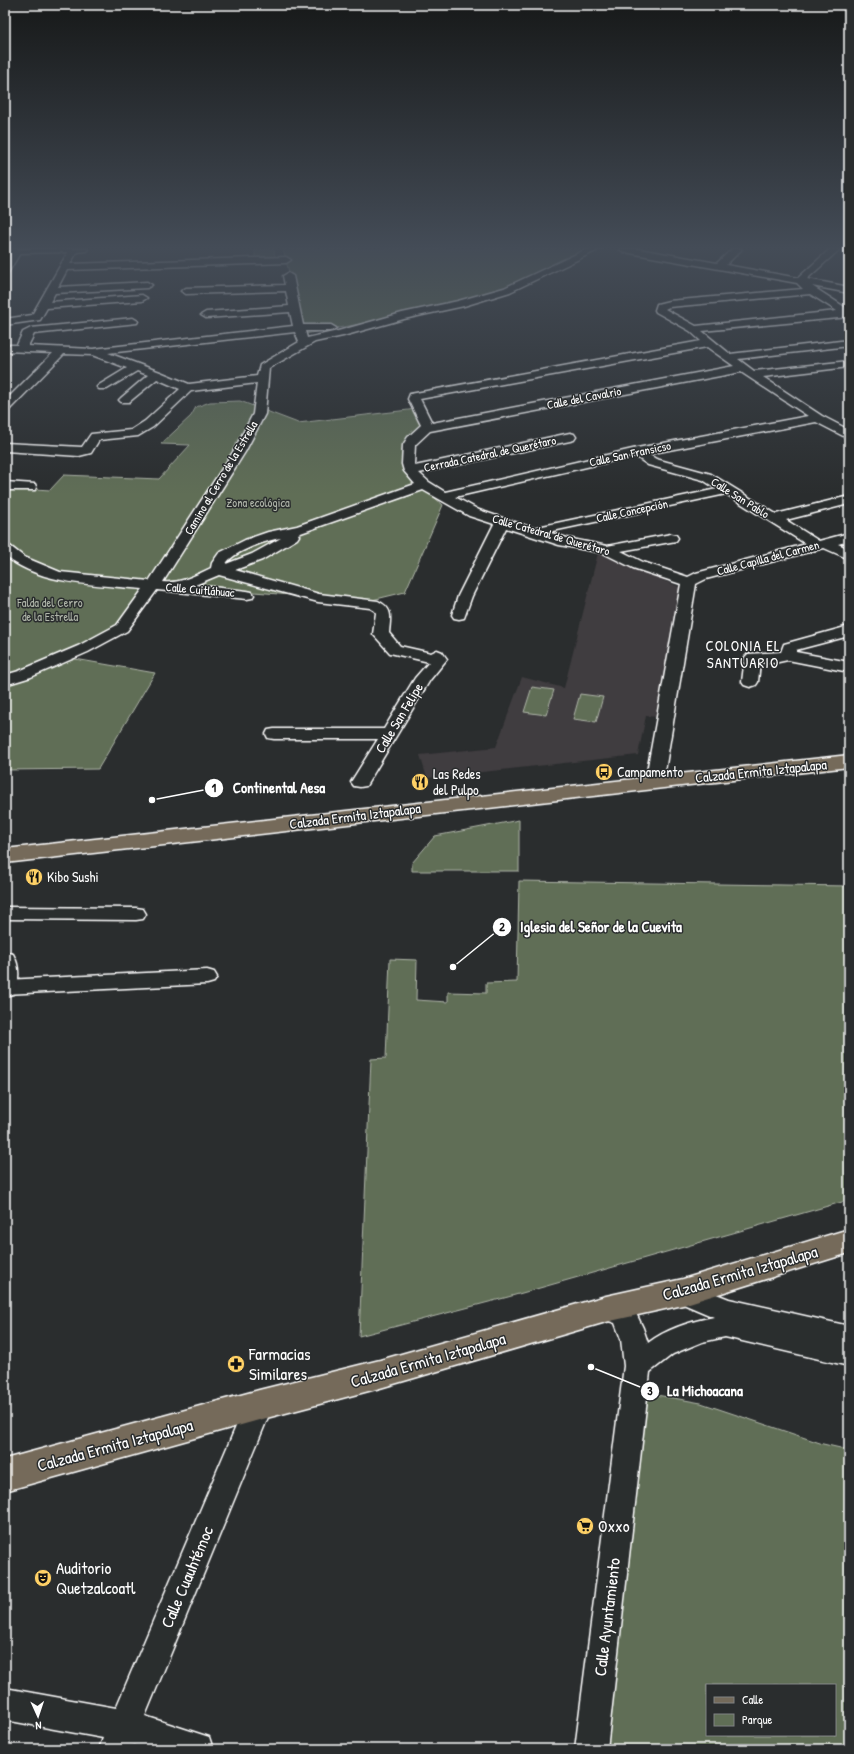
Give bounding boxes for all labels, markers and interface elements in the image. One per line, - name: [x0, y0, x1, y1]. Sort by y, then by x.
- street label: Calle del Cavalrio: [545, 382, 623, 413]
- street label: Camino al Cerro de la Estrella: [180, 417, 262, 538]
- street label: Cerrada Catedral de Querétaro: [422, 431, 558, 476]
- street label: Calle San Fransicso: [588, 437, 672, 470]
- street label: Calle San Pablo: [708, 473, 773, 522]
- park label: Zona ecológica: [226, 494, 290, 511]
- street label: Calle Concepción: [594, 495, 669, 526]
- street label: Calle Catedral de Querétaro: [490, 510, 612, 559]
- street label: Calle Capilla del Carmen: [715, 536, 821, 579]
- street label: Calle Cuitláhuac: [165, 578, 236, 601]
- park label: Falda del Cerro de la Estrella: [16, 594, 83, 625]
- district label: COLONIA EL SANTUARIO: [706, 635, 780, 673]
- street label: Calle San Felipe: [370, 679, 428, 757]
- street label: Calzada Ermita Iztapalapa: [694, 754, 828, 788]
- bus stop icon: Campamento: [594, 762, 614, 782]
- place label: Campamento: [617, 762, 683, 782]
- place label: Las Redes del Pulpo: [433, 764, 481, 800]
- restaurant icon: Las Redes del Pulpo: [410, 772, 430, 792]
- callout: Continental Aesa: [204, 775, 333, 802]
- text: Continental Aesa: [233, 777, 325, 798]
- text: 1: [212, 779, 217, 796]
- street label: Calzada Ermita Iztapalapa: [288, 798, 422, 834]
- restaurant icon: Kibo Sushi: [24, 867, 44, 887]
- place label: Kibo Sushi: [47, 867, 99, 886]
- callout: Iglesia del Señor de la Cuevita: [492, 914, 690, 941]
- text: Iglesia del Señor de la Cuevita: [520, 916, 682, 938]
- text: 2: [499, 918, 505, 935]
- street label: Calzada Ermita Iztapalapa: [660, 1239, 820, 1306]
- street label: Calzada Ermita Iztapalapa: [348, 1326, 508, 1393]
- place label: Farmacias Similares: [248, 1342, 311, 1385]
- pharmacy icon: Farmacias Similares: [226, 1354, 246, 1374]
- callout: La Michoacana: [640, 1377, 751, 1404]
- text: La Michoacana: [667, 1380, 743, 1401]
- text: 3: [647, 1382, 653, 1399]
- street label: Calzada Ermita Iztapalapa: [34, 1413, 196, 1476]
- place label: Oxxo: [598, 1514, 630, 1537]
- supermarket icon: Oxxo: [575, 1516, 595, 1536]
- street label: Calle Cuauhtémoc: [155, 1522, 218, 1631]
- place label: Auditorio Quetzalcoatl: [56, 1556, 136, 1599]
- street label: Calle Ayuntamiento: [588, 1556, 625, 1677]
- theatre icon: Auditorio Quetzalcoatl: [33, 1568, 53, 1588]
- legend: [706, 1684, 836, 1736]
- text: Calle: [742, 1691, 763, 1708]
- north arrow: [18, 1696, 58, 1736]
- text: Parque: [742, 1711, 772, 1728]
- text: N: [35, 1719, 42, 1733]

